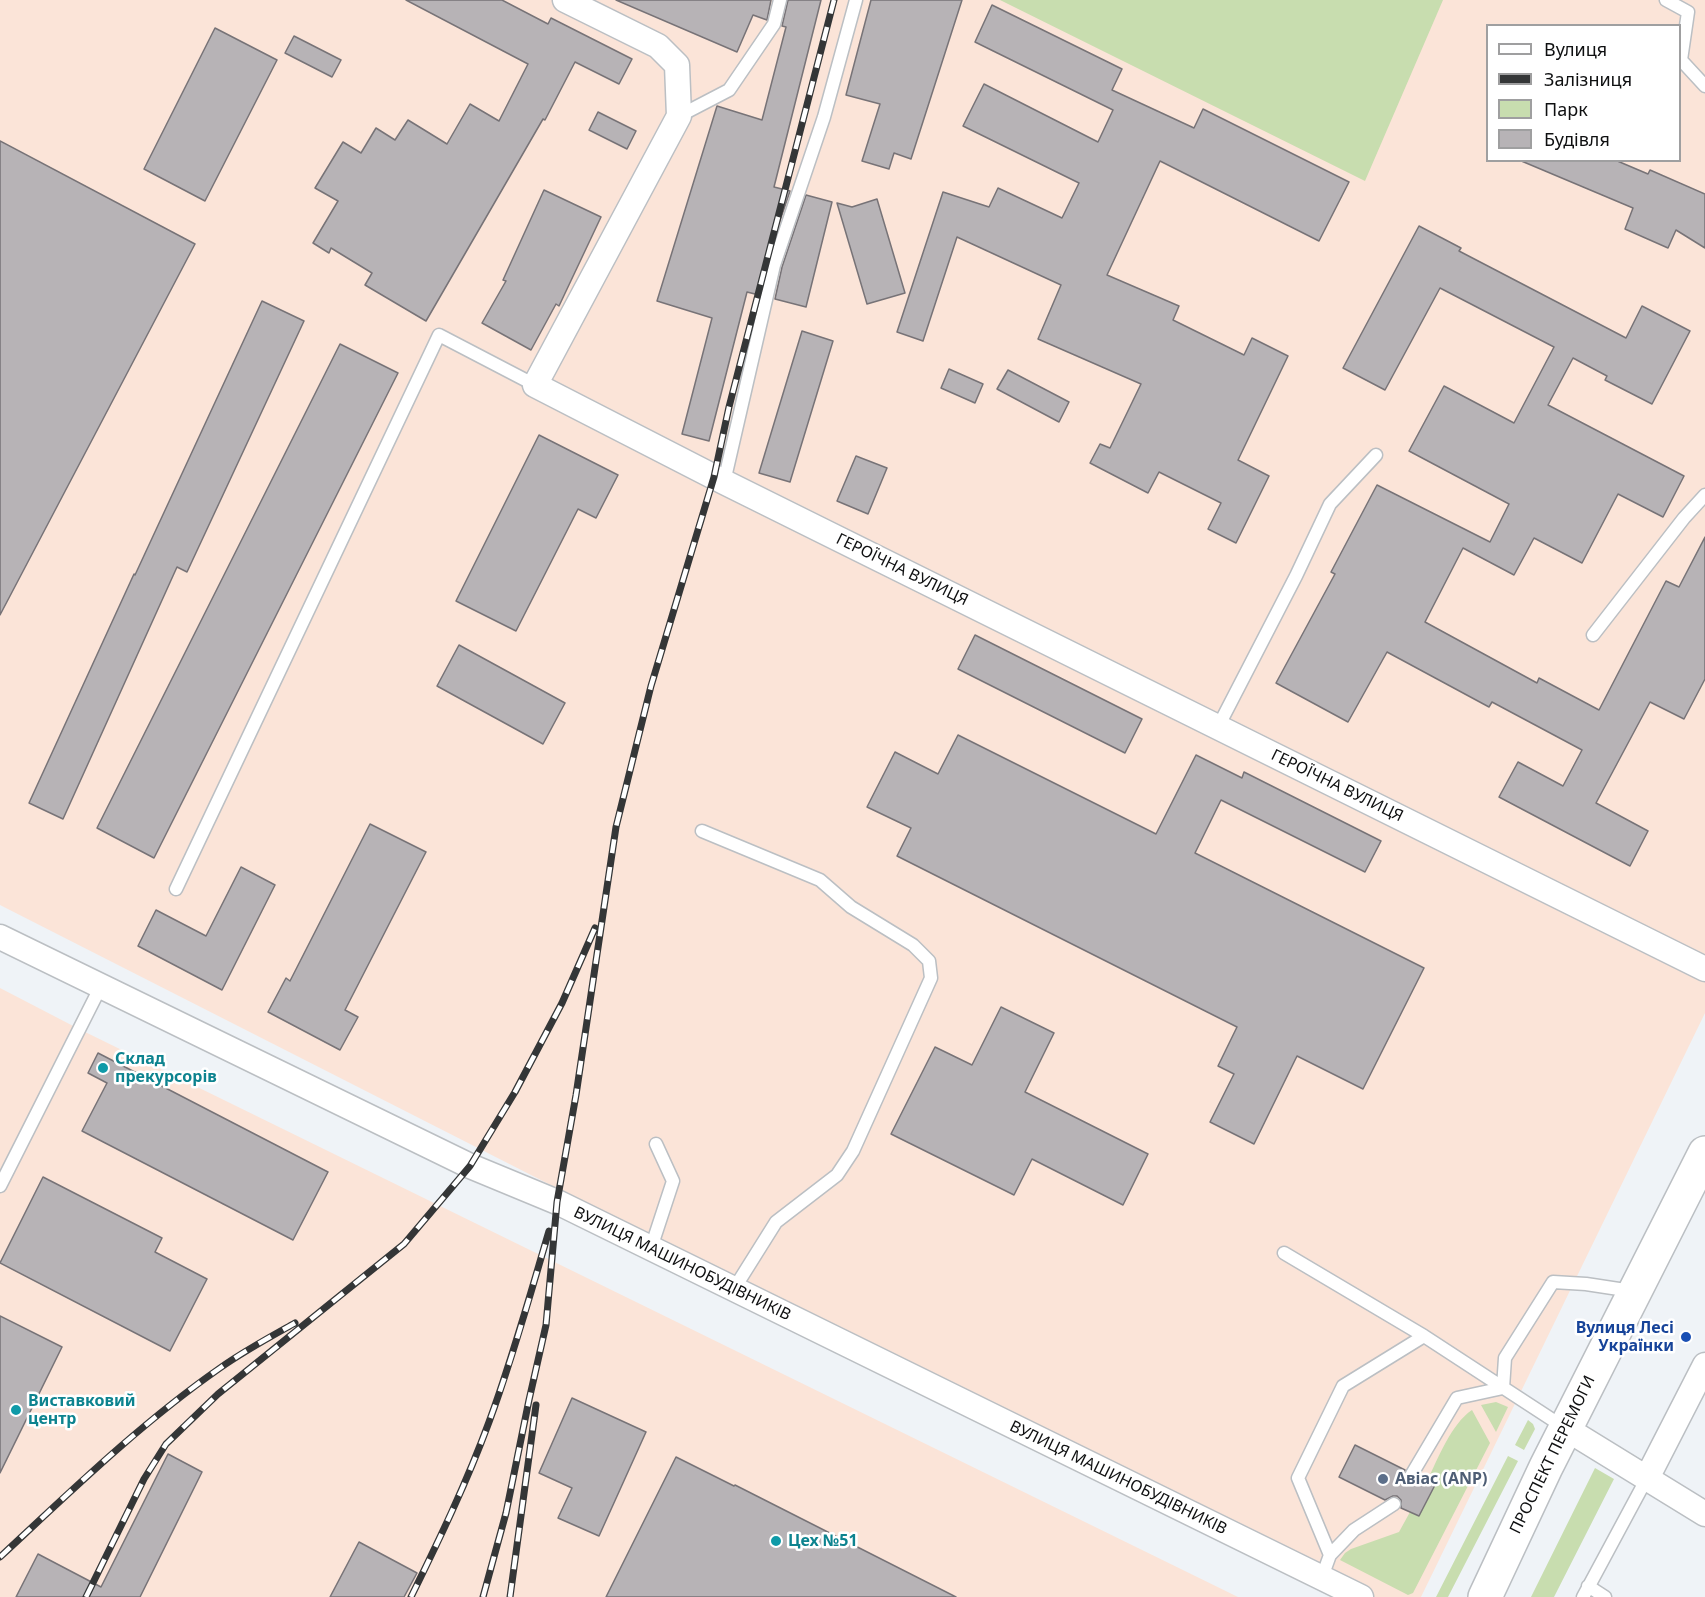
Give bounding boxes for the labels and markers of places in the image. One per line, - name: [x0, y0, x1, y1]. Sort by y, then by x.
- place label: Склад прекурсорів: [115, 1049, 217, 1087]
- marker: Склад прекурсорів: [96, 1061, 110, 1075]
- place label: Вулиця Лесі Українки: [1576, 1318, 1674, 1356]
- marker: Вулиця Лесі Українки: [1679, 1330, 1693, 1344]
- place label: Виставковий центр: [28, 1391, 135, 1429]
- marker: Виставковий центр: [9, 1403, 23, 1417]
- place label: Авіас (ANP): [1395, 1469, 1487, 1489]
- marker: Авіас (ANP): [1376, 1472, 1390, 1486]
- place label: Цех №51: [788, 1531, 858, 1551]
- marker: Цех №51: [769, 1534, 783, 1548]

